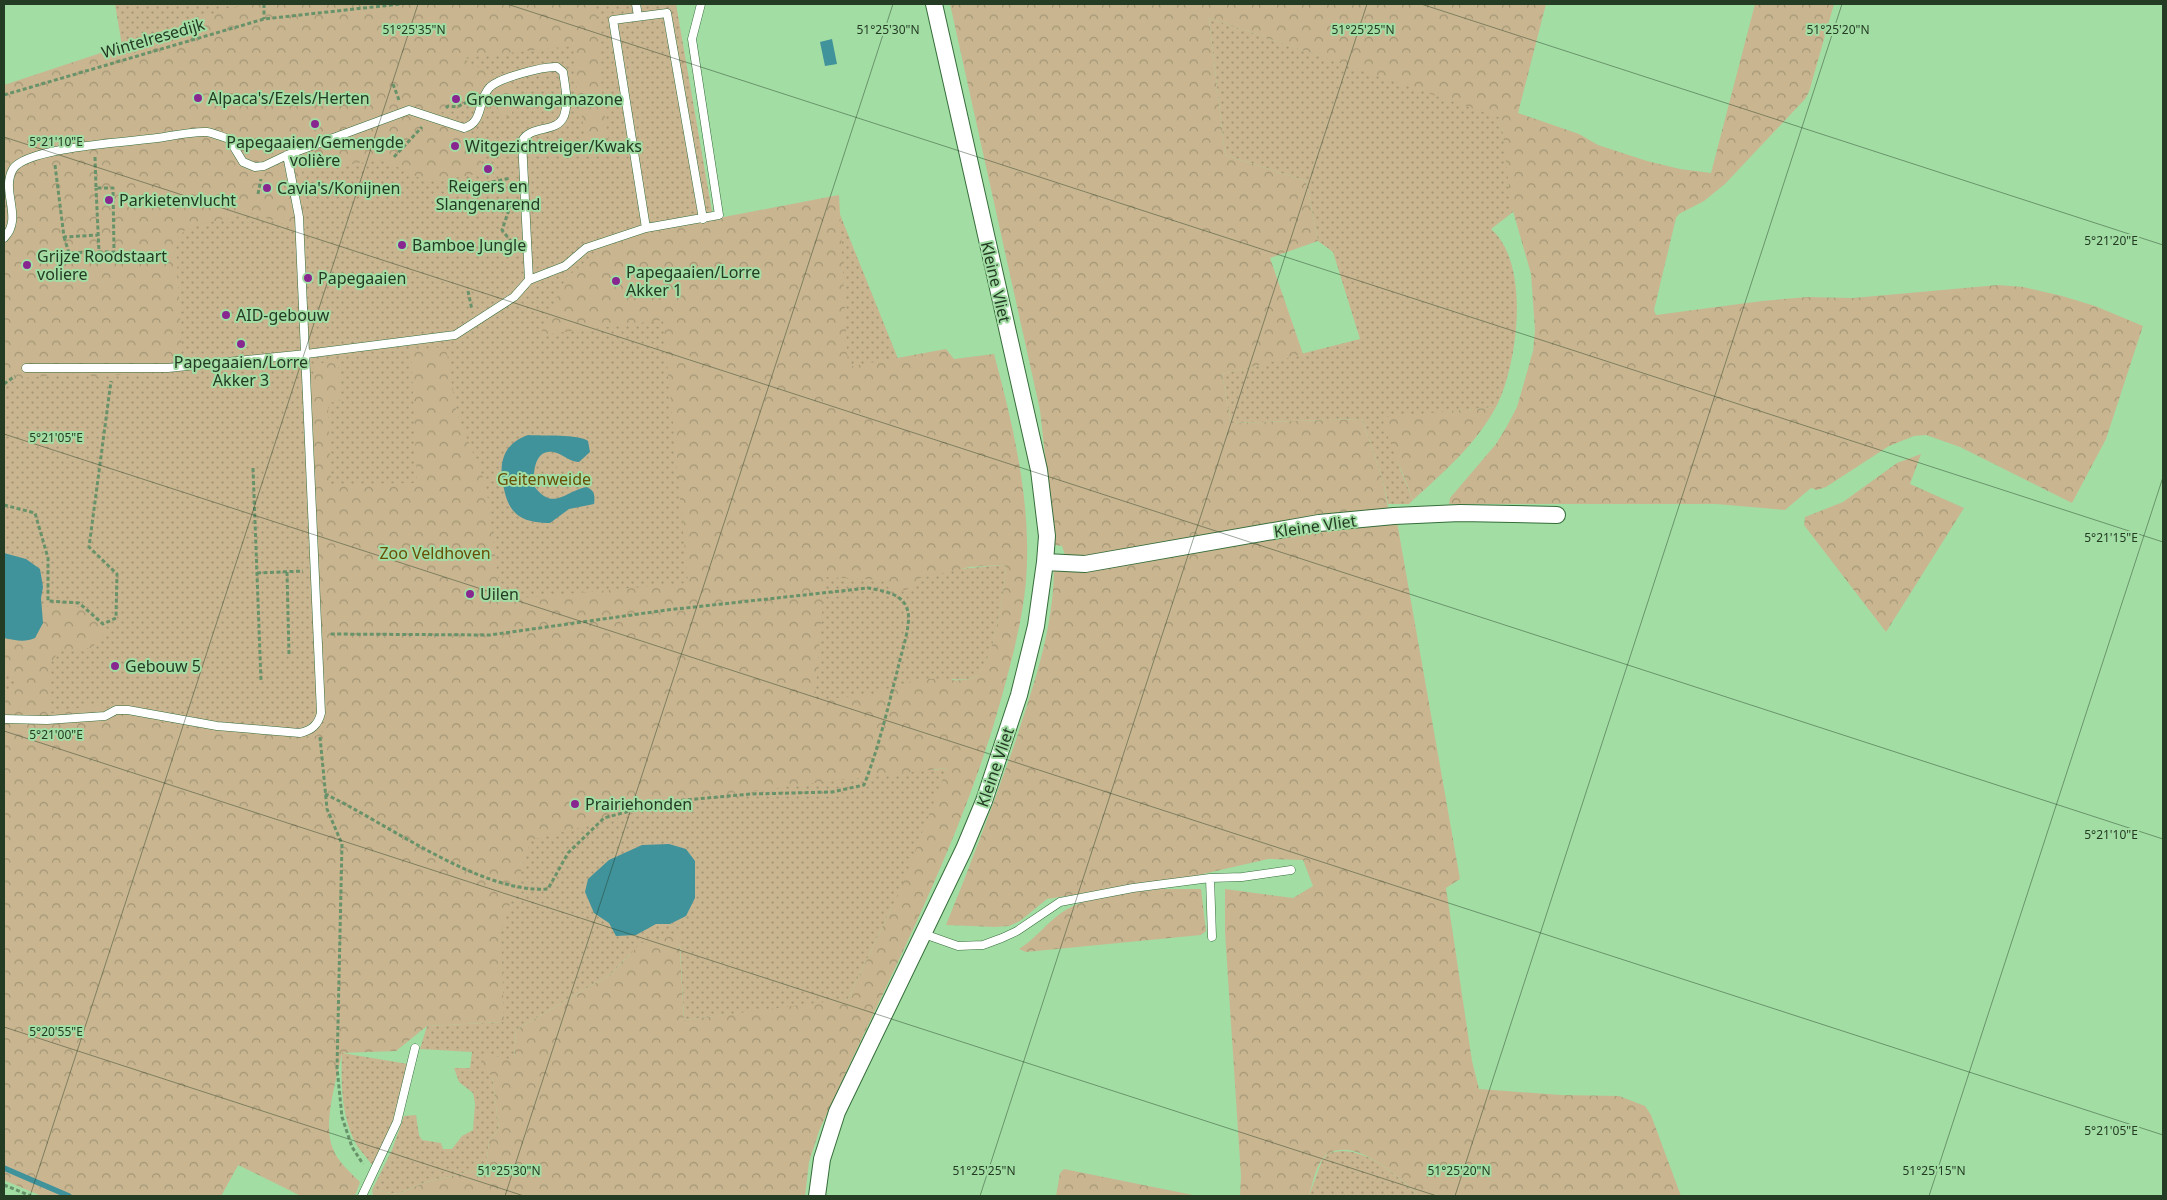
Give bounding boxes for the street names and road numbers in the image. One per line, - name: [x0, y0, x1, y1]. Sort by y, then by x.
- street label: Wintelresedijk: [99, 13, 208, 63]
- street label: Kleine Vliet: [976, 239, 1016, 325]
- street label: Kleine Vliet: [1272, 509, 1358, 543]
- street label: Kleine Vliet: [971, 724, 1019, 810]

